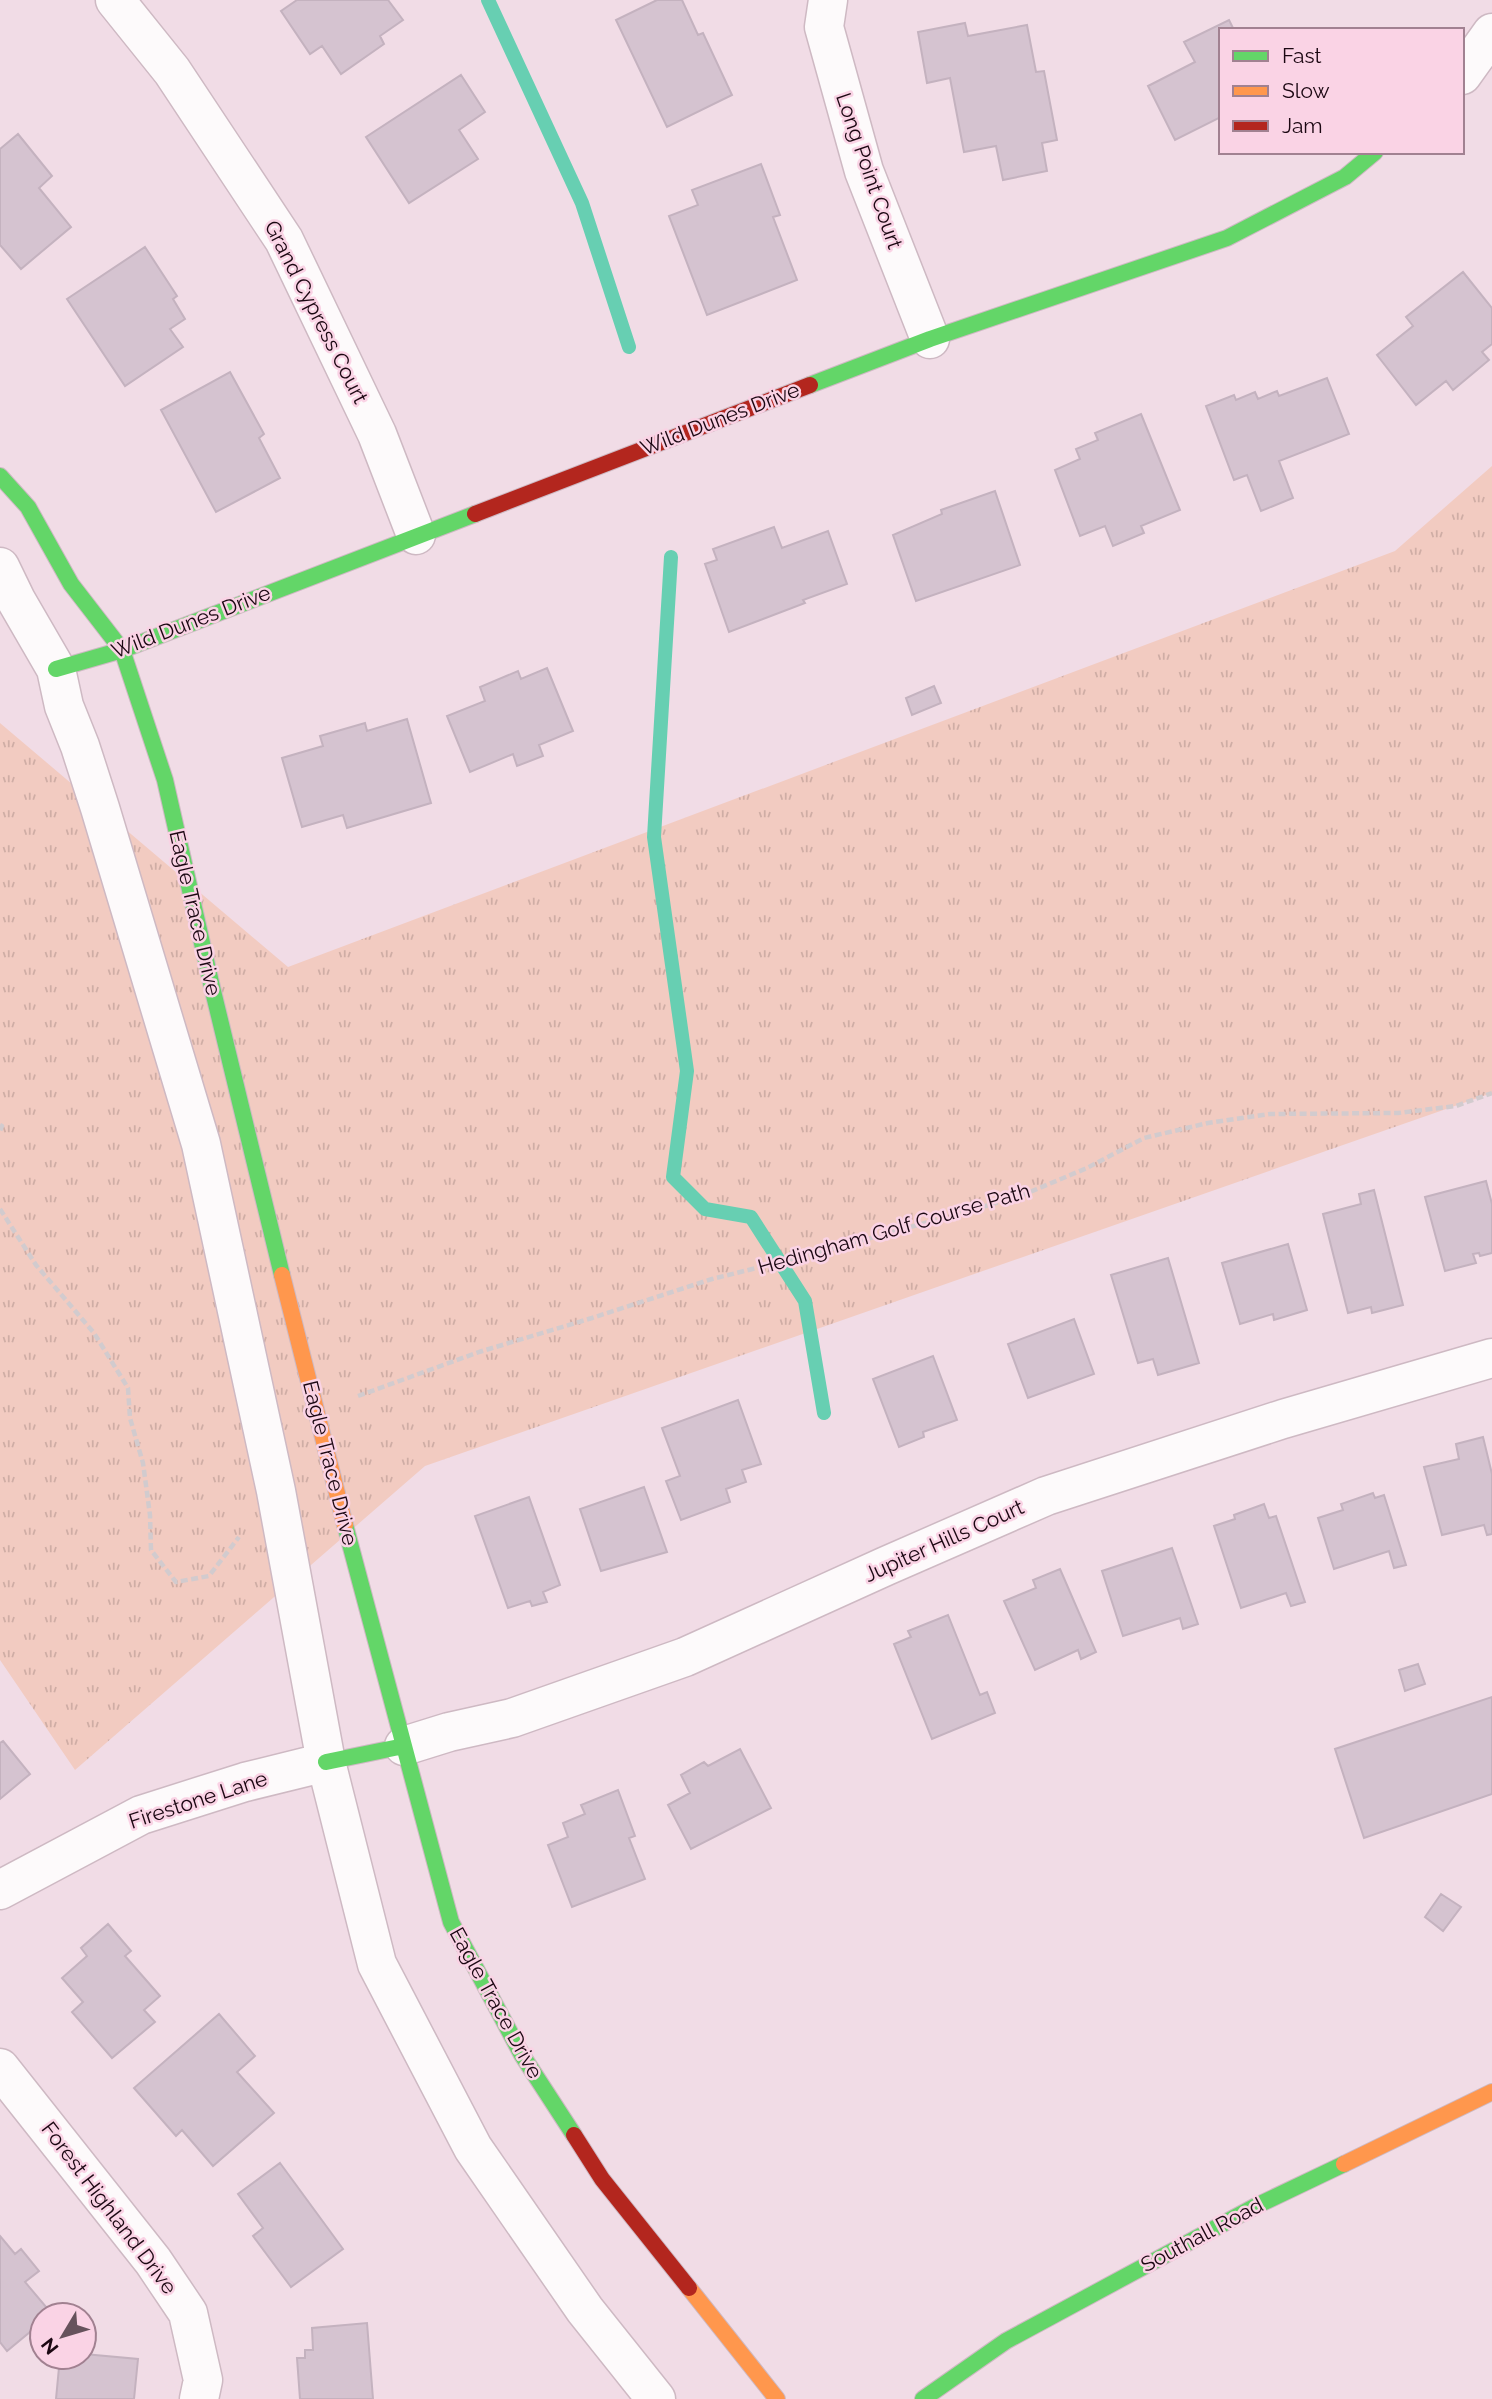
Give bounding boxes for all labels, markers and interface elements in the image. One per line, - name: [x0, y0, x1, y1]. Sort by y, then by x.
- legend: [1219, 28, 1464, 154]
- text: Fast: [1282, 43, 1322, 68]
- text: Slow: [1282, 78, 1330, 103]
- street label: Long Point Court: [831, 90, 908, 252]
- text: Jam: [1282, 113, 1323, 138]
- street label: Grand Cypress Court: [259, 216, 373, 407]
- street label: Wild Dunes Drive: [637, 377, 803, 460]
- street label: Wild Dunes Drive: [108, 580, 274, 663]
- street label: Eagle Trace Drive: [164, 828, 227, 998]
- street label: Hedingham Golf Course Path: [755, 1178, 1033, 1279]
- street label: Eagle Trace Drive: [298, 1378, 363, 1548]
- street label: Jupiter Hills Court: [860, 1494, 1028, 1587]
- street label: Firestone Lane: [126, 1765, 270, 1834]
- street label: Eagle Trace Drive: [445, 1923, 548, 2083]
- street label: Forest Highland Drive: [36, 2117, 182, 2299]
- street label: Southall Road: [1136, 2192, 1267, 2277]
- north arrow: [28, 2301, 98, 2371]
- text: N: [36, 2334, 63, 2359]

